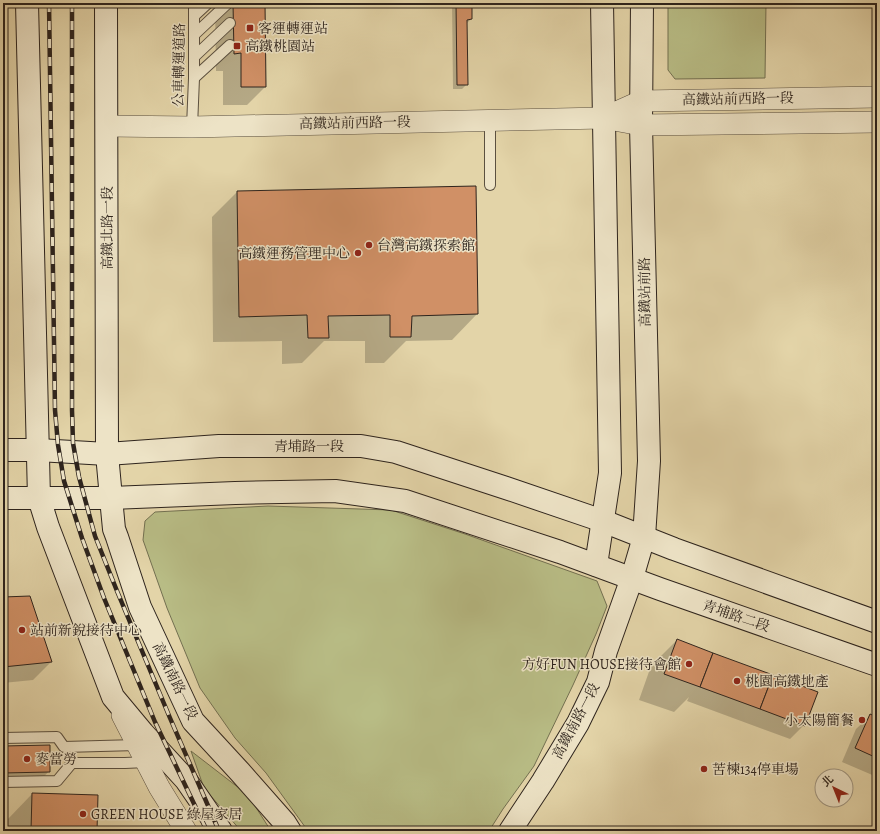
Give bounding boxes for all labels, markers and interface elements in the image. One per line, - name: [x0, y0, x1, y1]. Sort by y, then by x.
- place label: 客運轉運站: [258, 19, 328, 38]
- street label: 公車轉運道路: [169, 23, 189, 107]
- marker: 客運轉運站: [245, 23, 255, 33]
- place label: 高鐵桃園站: [245, 37, 315, 56]
- marker: 高鐵桃園站: [232, 41, 242, 51]
- street label: 高鐵站前西路一段: [682, 89, 794, 109]
- street label: 高鐵站前西路一段: [299, 113, 411, 133]
- street label: 高鐵北路一段: [98, 186, 117, 270]
- place label: 台灣高鐵探索館: [377, 236, 475, 255]
- marker: 台灣高鐵探索館: [364, 240, 374, 250]
- place label: 高鐵運務管理中心: [238, 244, 350, 263]
- marker: 高鐵運務管理中心: [353, 248, 363, 258]
- street label: 高鐵站前路: [635, 257, 655, 327]
- street label: 青埔路一段: [274, 437, 344, 456]
- street label: 青埔路二段: [700, 596, 772, 636]
- place label: 站前新銳接待中心: [30, 621, 142, 640]
- marker: 站前新銳接待中心: [17, 625, 27, 635]
- street label: 高鐵南路一段: [148, 639, 202, 723]
- place label: 方好FUN HOUSE接待會館: [522, 655, 681, 674]
- marker: 方好FUN HOUSE接待會館: [684, 659, 694, 669]
- place label: 桃園高鐵地產: [745, 672, 829, 691]
- marker: 桃園高鐵地產: [732, 676, 742, 686]
- street label: 高鐵南路一段: [548, 679, 604, 763]
- place label: 小太陽簡餐: [784, 711, 854, 730]
- marker: 小太陽簡餐: [857, 715, 867, 725]
- place label: 麥當勞: [35, 750, 77, 769]
- marker: 麥當勞: [22, 754, 32, 764]
- place label: 苦楝134停車場: [712, 760, 799, 779]
- marker: 苦楝134停車場: [699, 764, 709, 774]
- north arrow: [814, 768, 854, 808]
- text: 北: [818, 772, 837, 790]
- place label: GREEN HOUSE 綠屋家居: [91, 805, 243, 824]
- marker: GREEN HOUSE 綠屋家居: [78, 809, 88, 819]

